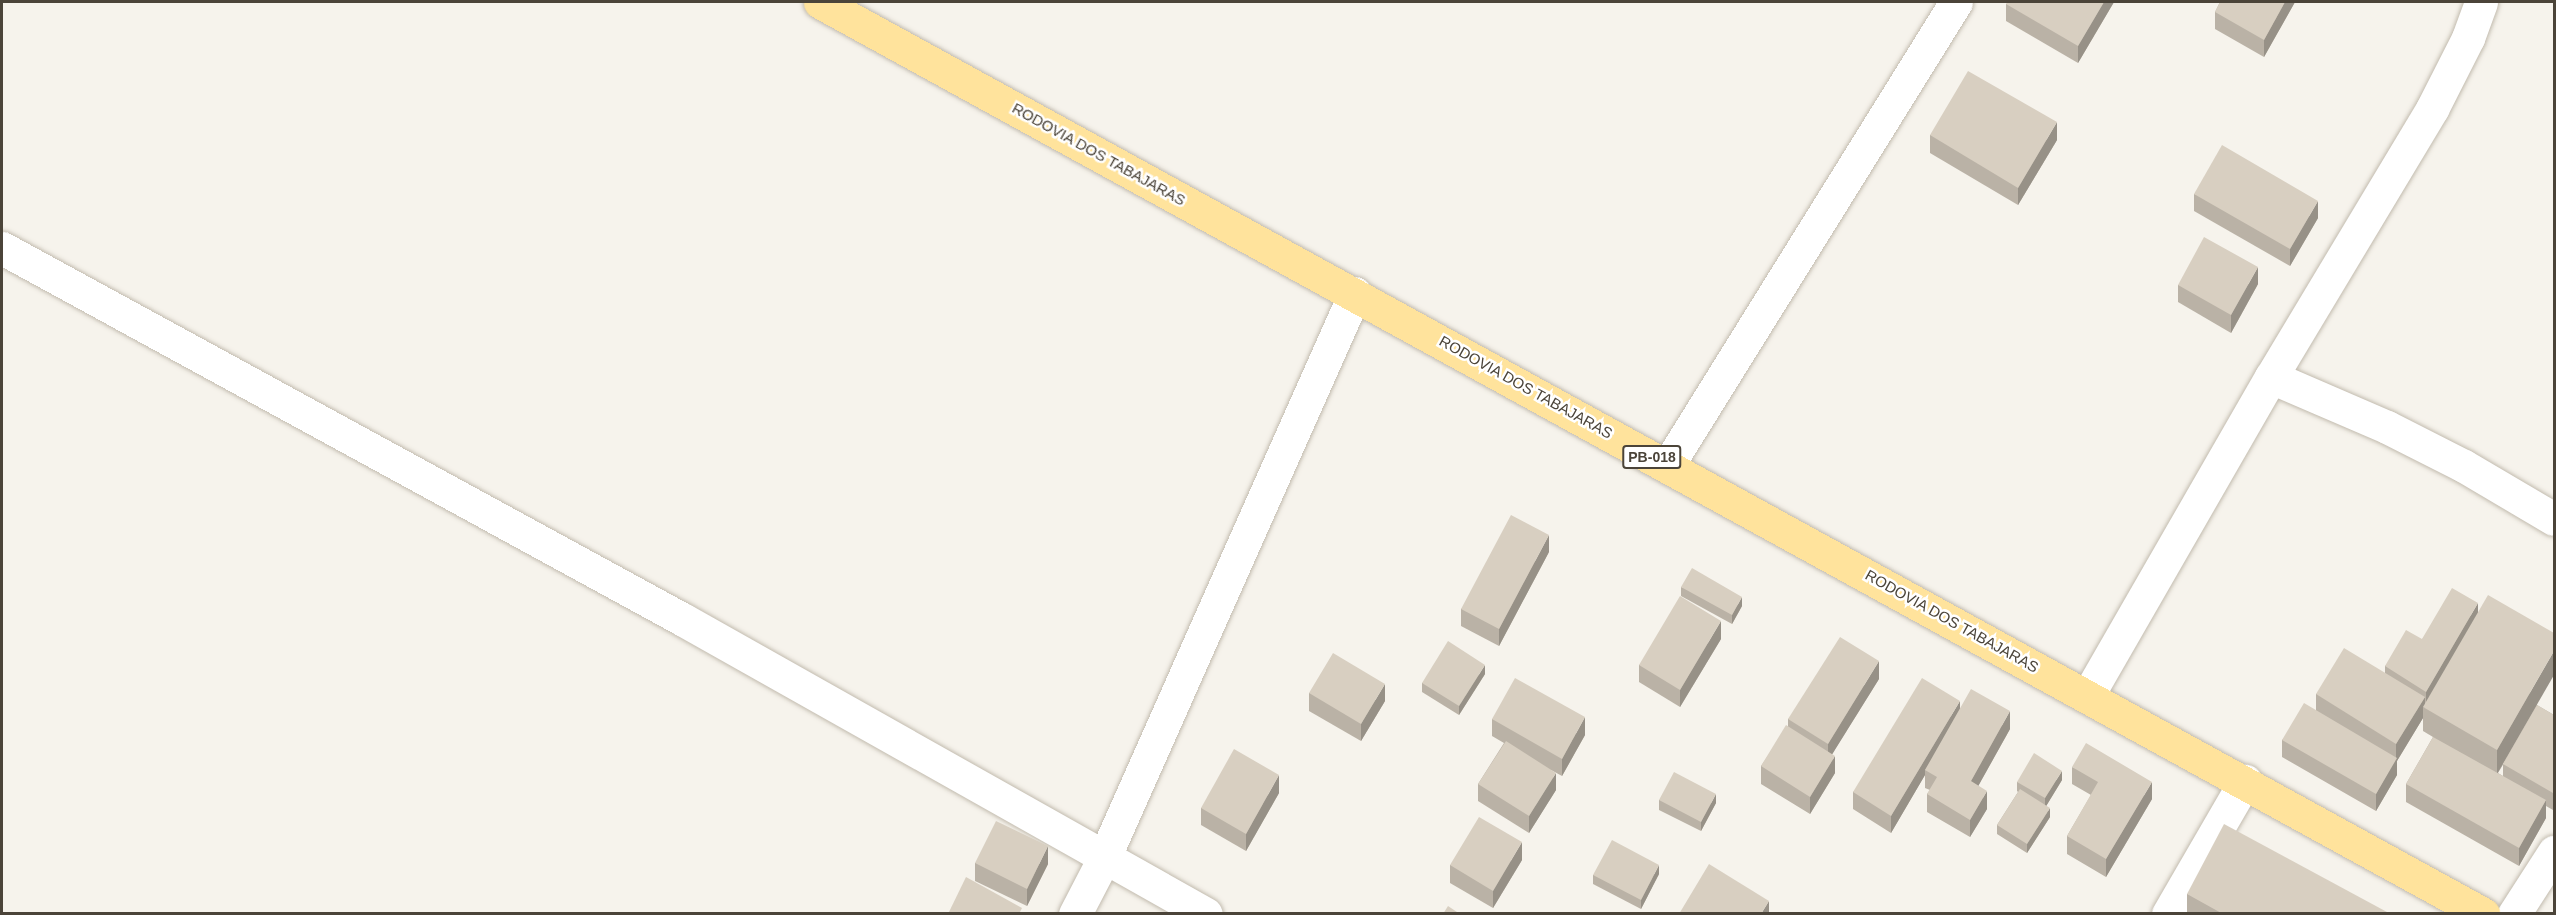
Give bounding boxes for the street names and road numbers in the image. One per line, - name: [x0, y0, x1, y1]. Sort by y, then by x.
- street label: RODOVIA DOS TABAJARAS: [1009, 99, 1189, 209]
- street label: RODOVIA DOS TABAJARAS: [1436, 332, 1616, 442]
- road number: PB-018: [1622, 446, 1682, 468]
- street label: RODOVIA DOS TABAJARAS: [1862, 566, 2042, 676]

